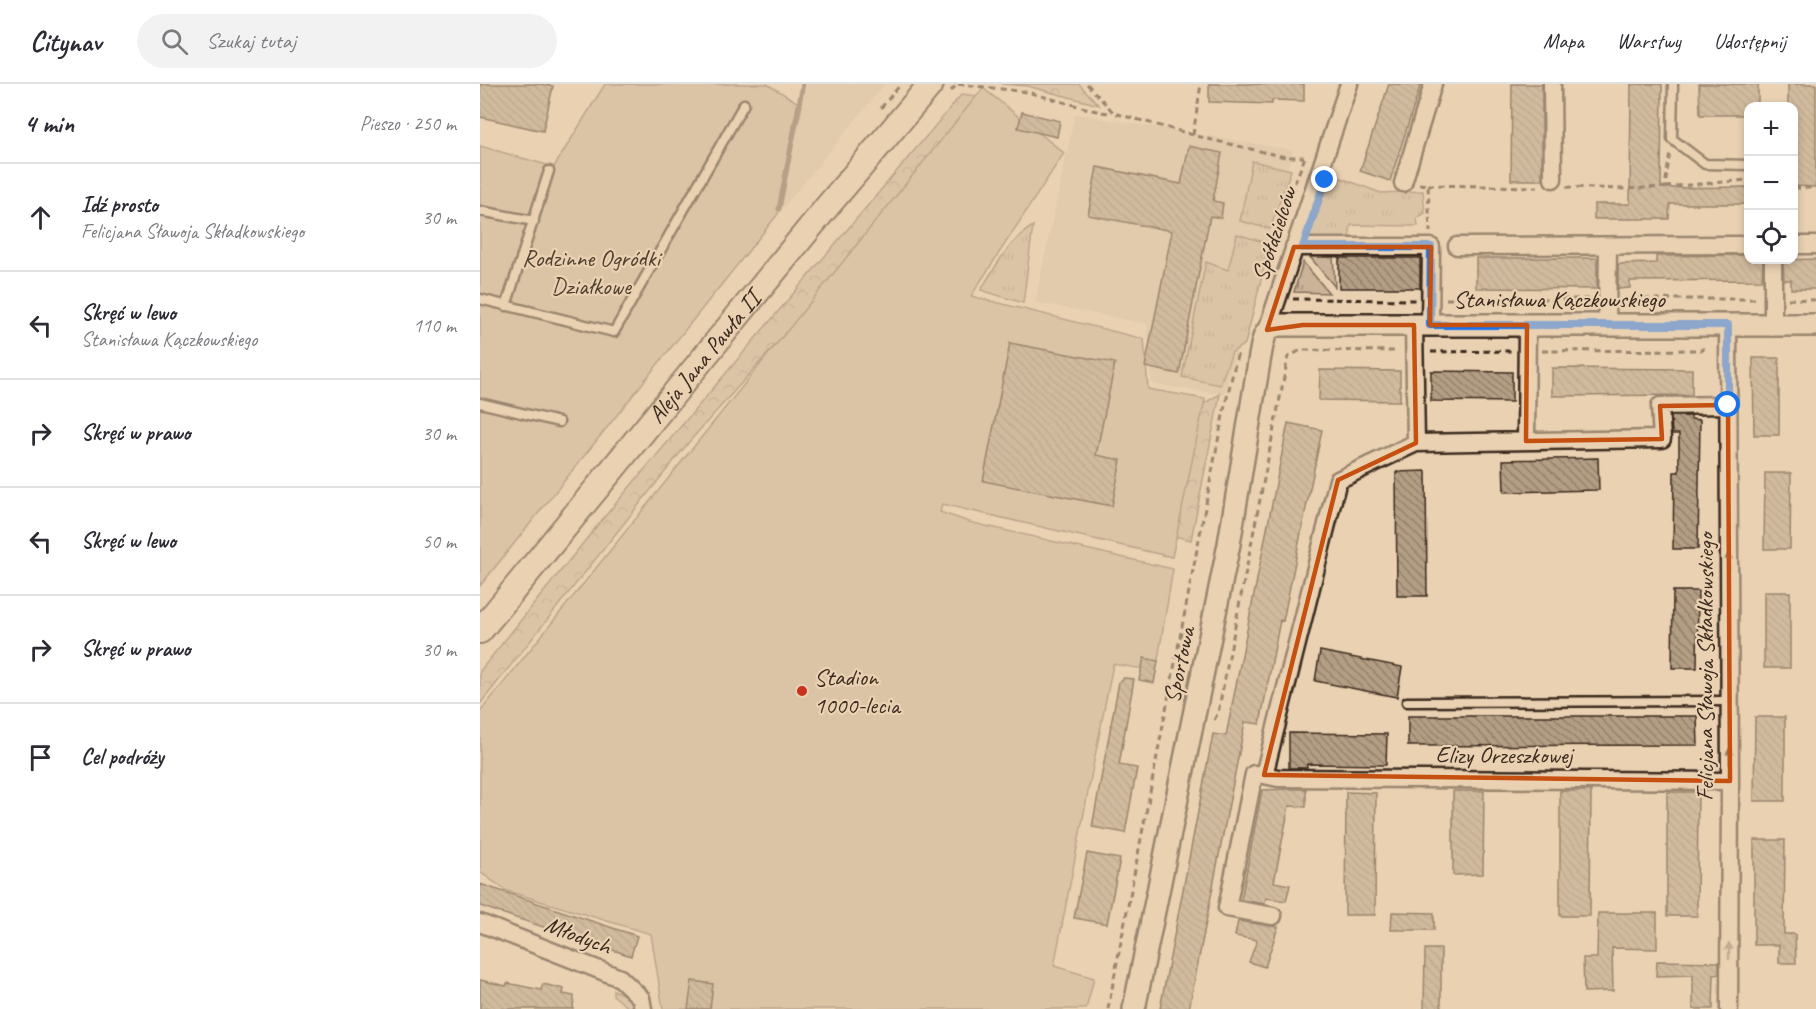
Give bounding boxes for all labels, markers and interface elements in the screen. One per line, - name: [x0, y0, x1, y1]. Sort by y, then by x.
- search box: [137, 14, 557, 68]
- text: Citynav: [30, 24, 101, 59]
- icon: search: [158, 25, 191, 58]
- text: Szukaj tutaj: [206, 27, 296, 55]
- text: Mapa: [1543, 28, 1584, 54]
- text: Warstwy: [1617, 28, 1681, 54]
- text: Udostępnij: [1714, 28, 1786, 54]
- map controls: [1744, 102, 1798, 264]
- button: +: [1744, 102, 1798, 156]
- text: 4 min: [24, 107, 74, 140]
- text: Pieszo · 250 m: [360, 111, 456, 136]
- button: −: [1744, 156, 1798, 210]
- route end: [1311, 166, 1337, 192]
- street label: Spółdzielców: [1245, 182, 1304, 285]
- text: Idź prosto: [81, 191, 158, 219]
- icon: ahead: [24, 201, 57, 234]
- text: 30 m: [422, 205, 456, 230]
- button: locate: [1744, 210, 1798, 264]
- text: Felicjana Sławoja Składkowskiego: [81, 219, 304, 244]
- park label: Rodzinne Ogródki Działkowe: [522, 243, 663, 301]
- street label: Aleja Jana Pawła II: [641, 281, 770, 429]
- street label: Stanisława Kączkowskiego: [1453, 284, 1666, 314]
- text: Skręć w lewo: [81, 299, 176, 327]
- icon: left: [24, 309, 57, 342]
- text: 110 m: [413, 313, 456, 338]
- text: Stanisława Kączkowskiego: [81, 327, 257, 352]
- route start: [1714, 391, 1740, 417]
- icon: right: [24, 417, 57, 450]
- text: Skręć w prawo: [81, 419, 190, 447]
- text: 30 m: [422, 421, 456, 446]
- icon: left: [24, 525, 57, 558]
- text: Skręć w lewo: [81, 527, 176, 555]
- text: 50 m: [422, 529, 456, 554]
- street label: Felicjana Sławoja Składkowskiego: [1690, 531, 1720, 801]
- one-way arrow: [1724, 551, 1734, 570]
- street label: Sportowa: [1156, 622, 1202, 706]
- icon: right: [24, 633, 57, 666]
- text: Skręć w prawo: [81, 635, 190, 663]
- text: 30 m: [422, 637, 456, 662]
- place label: Stadion 1000-lecia: [814, 662, 902, 720]
- marker: Stadion 1000-lecia: [795, 684, 809, 698]
- street label: Elizy Orzeszkowej: [1436, 740, 1575, 770]
- icon: arrive: [24, 741, 57, 774]
- text: Cel podróży: [81, 743, 164, 771]
- one-way arrow: [1725, 746, 1735, 765]
- street label: Młodych: [540, 909, 617, 962]
- one-way arrow: [1724, 941, 1734, 960]

